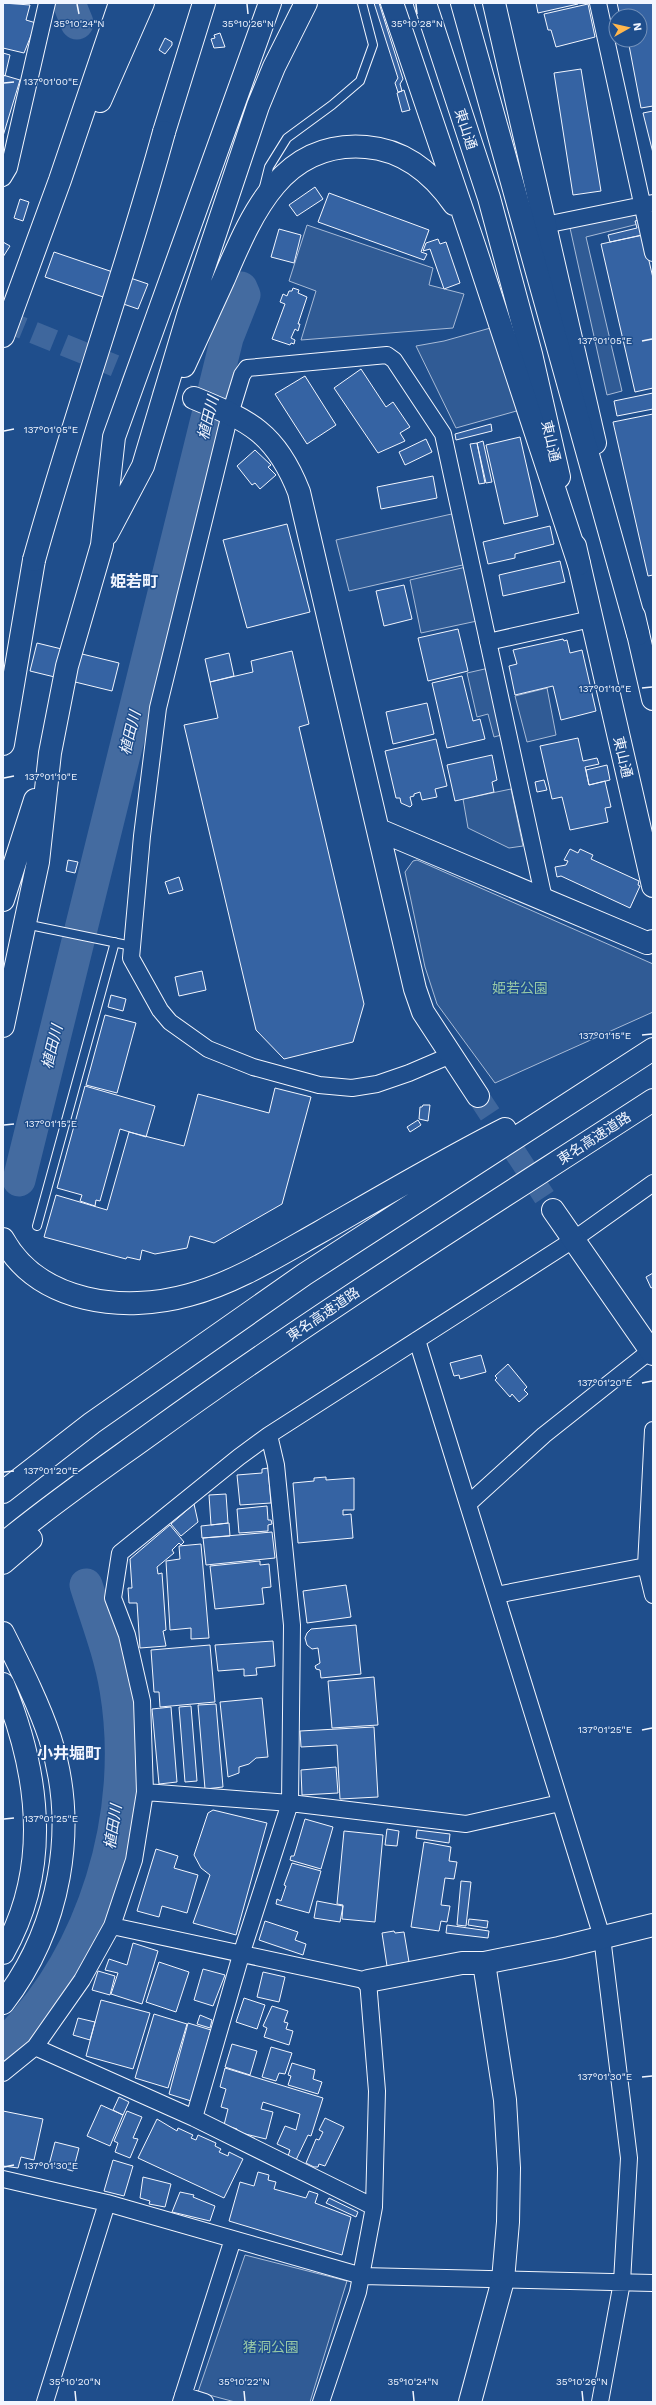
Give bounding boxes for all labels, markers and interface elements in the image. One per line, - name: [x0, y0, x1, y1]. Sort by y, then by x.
- north arrow: [608, 8, 648, 48]
- text: 35°10'24"N: [53, 18, 105, 29]
- text: 35°10'26"N: [222, 18, 274, 29]
- text: 35°10'28"N: [391, 18, 443, 29]
- text: N: [630, 22, 644, 32]
- text: 137°01'00"E: [24, 76, 78, 87]
- street label: 東山通: [452, 107, 480, 151]
- text: 137°01'05"E: [578, 335, 632, 346]
- water label: 植田川: [194, 392, 223, 442]
- street label: 東山通: [538, 419, 564, 463]
- text: 137°01'05"E: [24, 424, 78, 435]
- district label: 姫若町: [110, 572, 158, 591]
- text: 137°01'10"E: [579, 683, 631, 694]
- water label: 植田川: [116, 707, 145, 757]
- street label: 東山通: [610, 735, 636, 779]
- text: 137°01'10"E: [25, 771, 77, 782]
- park label: 姫若公園: [492, 980, 548, 996]
- water label: 植田川: [38, 1021, 67, 1071]
- text: 137°01'15"E: [579, 1030, 631, 1041]
- street label: 東名高速道路: [554, 1108, 634, 1168]
- text: 137°01'15"E: [25, 1118, 77, 1129]
- street label: 東名高速道路: [284, 1284, 362, 1344]
- text: 137°01'20"E: [578, 1377, 632, 1388]
- text: 137°01'20"E: [24, 1465, 78, 1476]
- text: 137°01'25"E: [578, 1724, 632, 1735]
- district label: 小井堀町: [37, 1744, 101, 1763]
- water label: 植田川: [101, 1801, 126, 1851]
- text: 137°01'25"E: [24, 1813, 78, 1824]
- text: 137°01'30"E: [578, 2071, 632, 2082]
- text: 137°01'30"E: [24, 2160, 78, 2171]
- park label: 猪洞公園: [243, 2339, 299, 2355]
- text: 35°10'20"N: [49, 2376, 101, 2387]
- text: 35°10'22"N: [218, 2376, 270, 2387]
- text: 35°10'24"N: [387, 2376, 439, 2387]
- text: 35°10'26"N: [556, 2376, 608, 2387]

